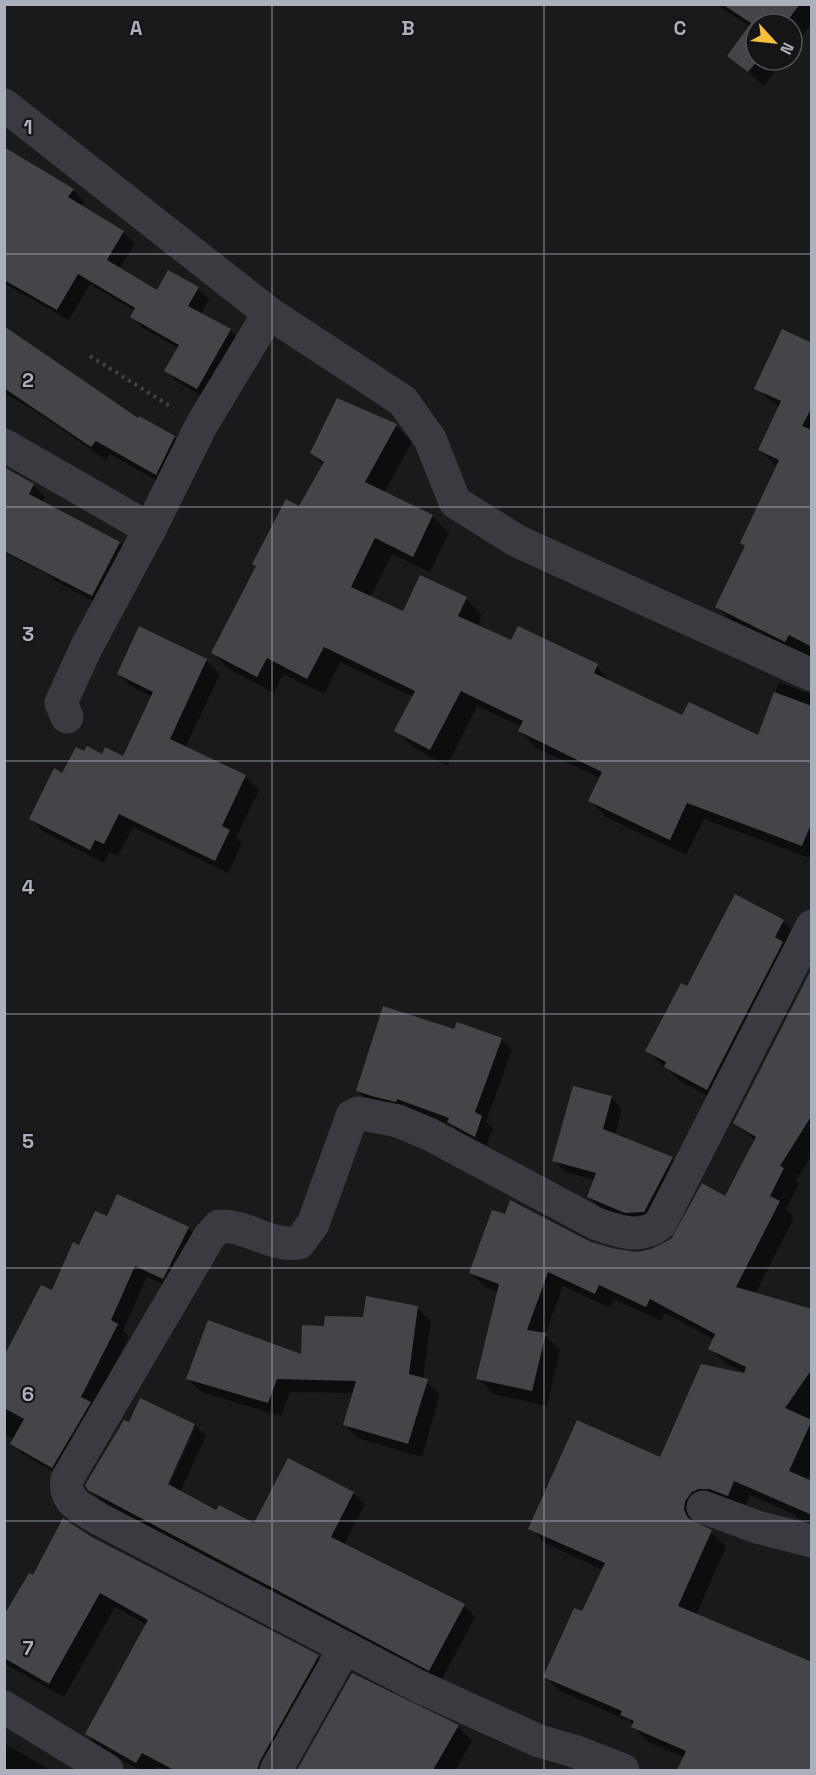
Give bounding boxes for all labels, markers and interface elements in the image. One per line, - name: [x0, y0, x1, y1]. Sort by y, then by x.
- north arrow: [744, 12, 804, 72]
- text: A: [130, 15, 143, 41]
- text: B: [401, 15, 415, 41]
- text: C: [674, 15, 687, 41]
- text: N: [775, 39, 799, 58]
- text: 1: [23, 114, 33, 140]
- text: 2: [22, 367, 34, 393]
- text: 3: [22, 621, 34, 647]
- text: 4: [22, 874, 35, 900]
- text: 5: [22, 1128, 34, 1154]
- text: 6: [22, 1381, 34, 1407]
- text: 7: [22, 1635, 34, 1661]

